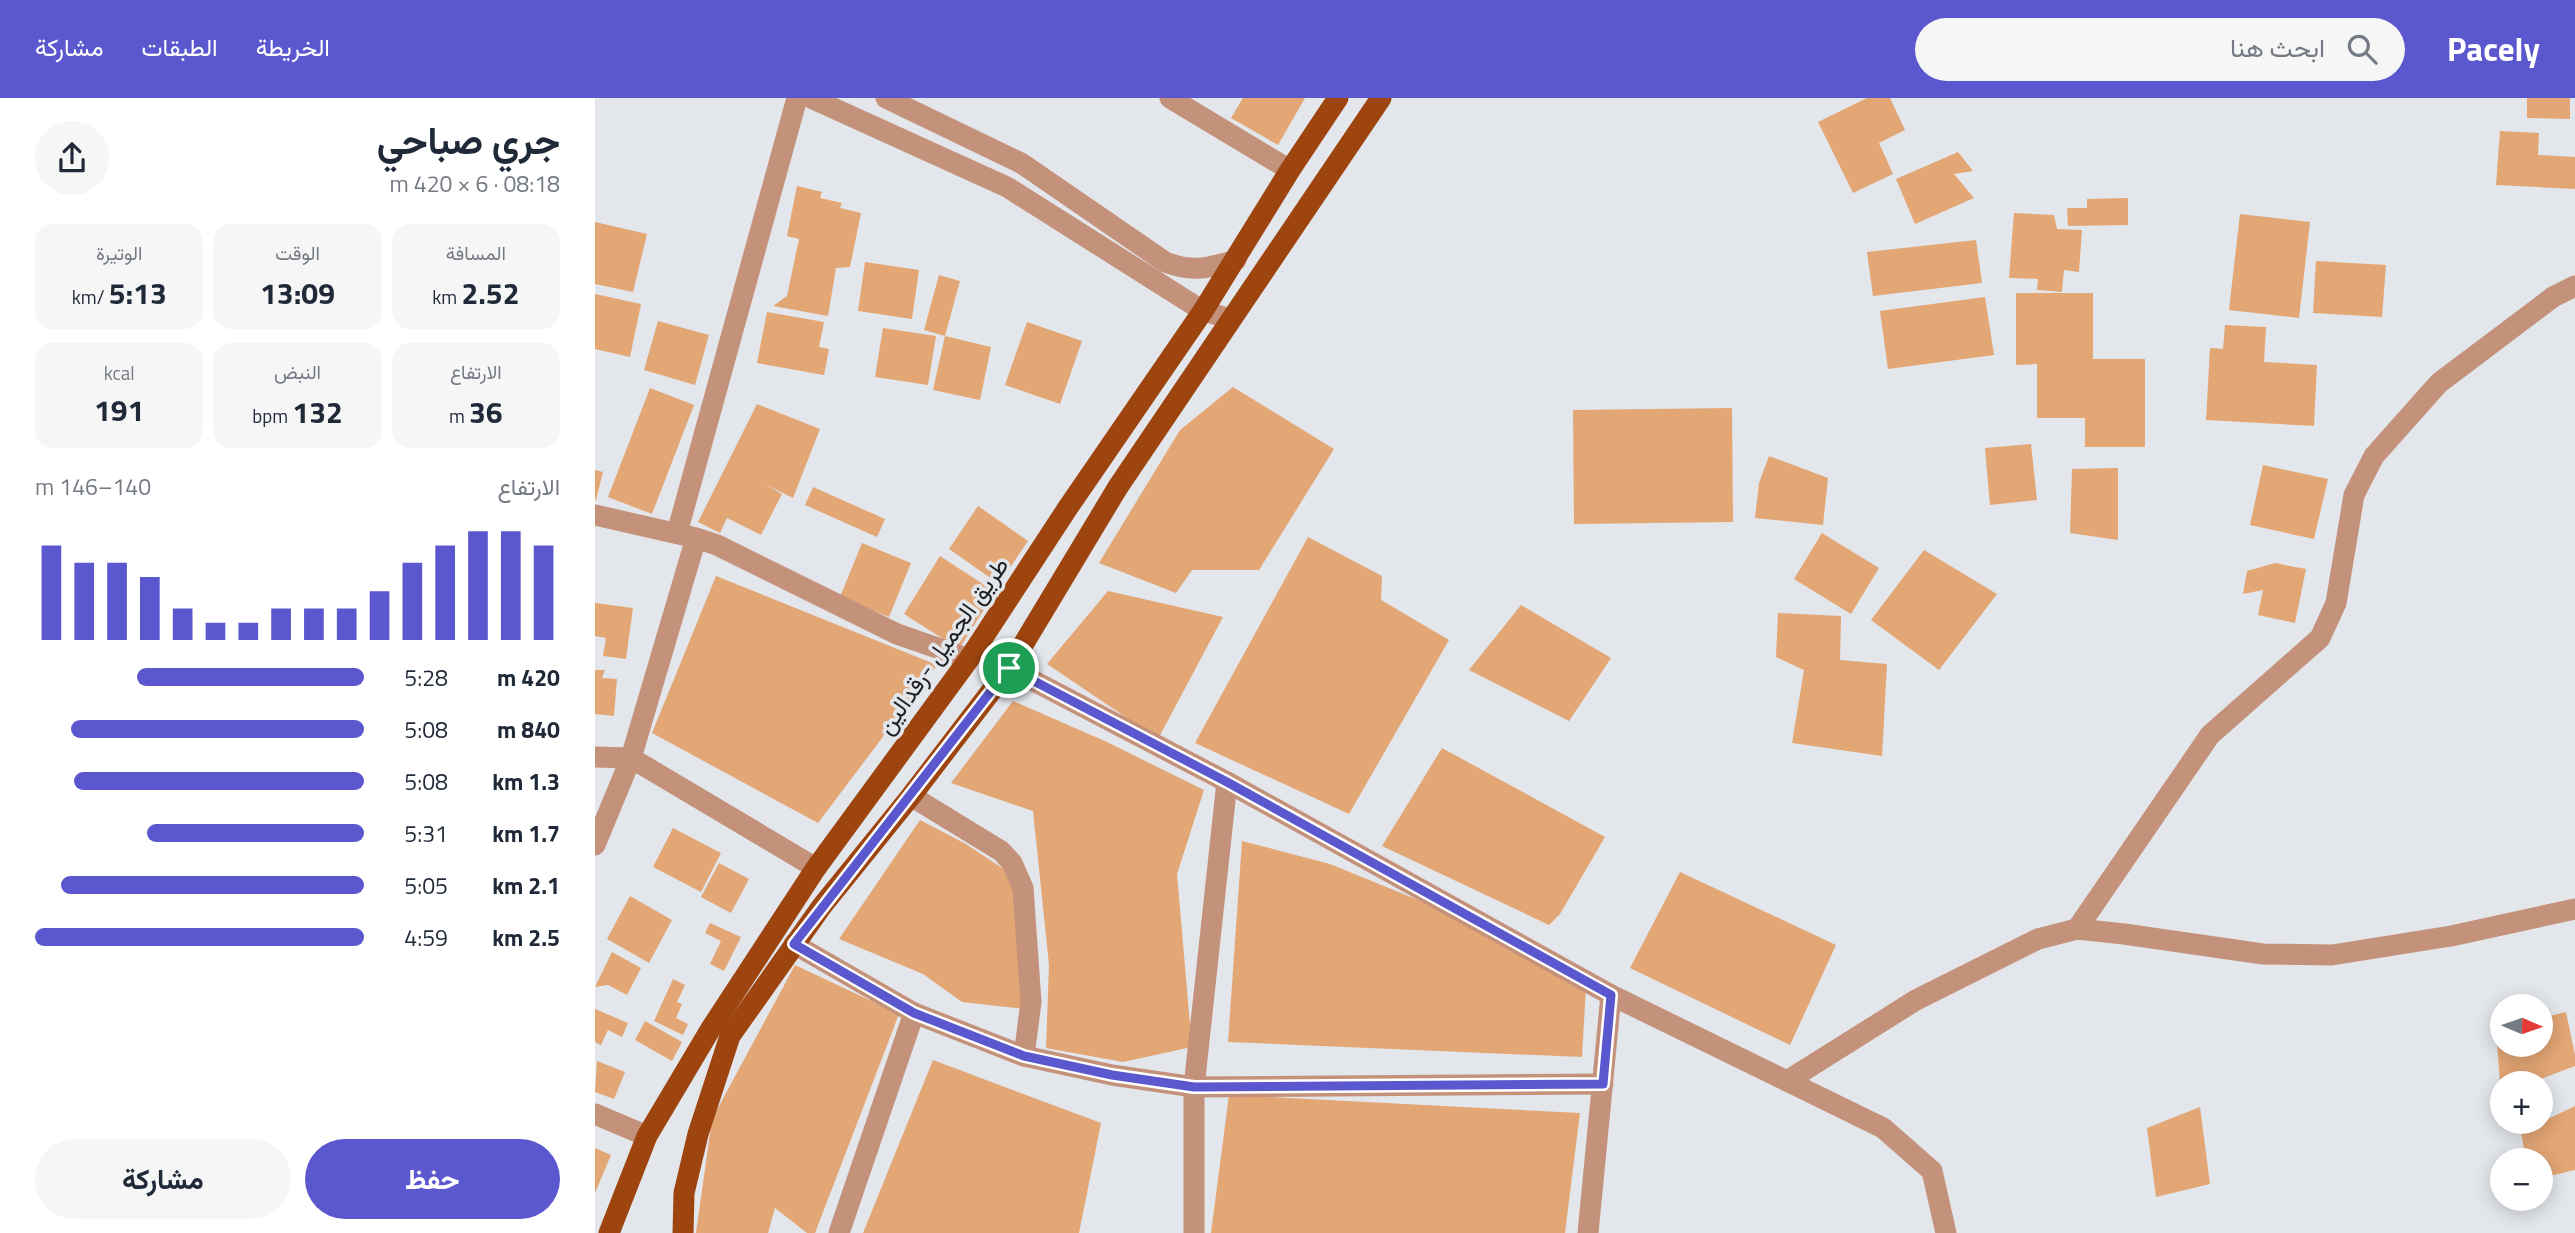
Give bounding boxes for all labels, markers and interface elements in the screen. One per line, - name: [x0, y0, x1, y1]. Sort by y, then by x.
- search box: [1915, 18, 2405, 81]
- text: Pacely: [2447, 24, 2540, 74]
- text: ابحث هنا: [2230, 28, 2325, 67]
- text: مشاركة: [35, 29, 103, 65]
- text: الطبقات: [141, 29, 218, 65]
- text: الخريطة: [256, 29, 330, 65]
- icon: search: [2343, 30, 2381, 68]
- text: جري صباحي: [377, 111, 560, 169]
- button: share: [35, 121, 109, 195]
- text: 08:18 · 6 × 420 m: [390, 166, 560, 201]
- text: الوتيرة: [96, 238, 142, 267]
- text: الوقت: [275, 238, 320, 267]
- text: المسافة: [446, 238, 506, 267]
- text: 5:13: [109, 270, 167, 316]
- text: 13:09: [260, 270, 335, 316]
- text: 2.52: [461, 270, 519, 316]
- text: /km: [72, 282, 109, 311]
- text: km: [432, 282, 461, 311]
- text: النبض: [274, 357, 321, 386]
- text: الارتفاع: [450, 357, 502, 386]
- text: kcal: [104, 358, 135, 387]
- text: 191: [94, 387, 144, 433]
- text: 132: [292, 389, 343, 435]
- text: 36: [469, 389, 503, 435]
- text: bpm: [252, 401, 292, 430]
- text: m: [449, 401, 469, 430]
- text: 140–146 m: [35, 469, 151, 504]
- text: الارتفاع: [498, 469, 560, 504]
- street label: طريق الجميل -رقدالين: [867, 549, 1017, 742]
- pin: [979, 638, 1039, 698]
- icon: arrive: [990, 649, 1028, 687]
- text: 5:28: [404, 660, 448, 695]
- text: 420 m: [497, 660, 560, 695]
- text: 5:08: [404, 712, 448, 747]
- text: 840 m: [497, 712, 560, 747]
- text: 5:08: [404, 764, 448, 799]
- text: 1.3 km: [492, 764, 560, 799]
- text: 5:31: [404, 816, 448, 851]
- text: 1.7 km: [492, 816, 560, 851]
- text: 5:05: [404, 868, 448, 903]
- text: 2.1 km: [492, 868, 560, 903]
- text: 4:59: [404, 920, 448, 955]
- text: 2.5 km: [492, 920, 560, 955]
- north arrow: [2490, 994, 2553, 1057]
- map controls: [2490, 994, 2553, 1211]
- button: +: [2490, 1071, 2553, 1134]
- button: مشاركة: [35, 1139, 291, 1219]
- button: حفظ: [305, 1139, 560, 1219]
- button: −: [2490, 1148, 2553, 1211]

